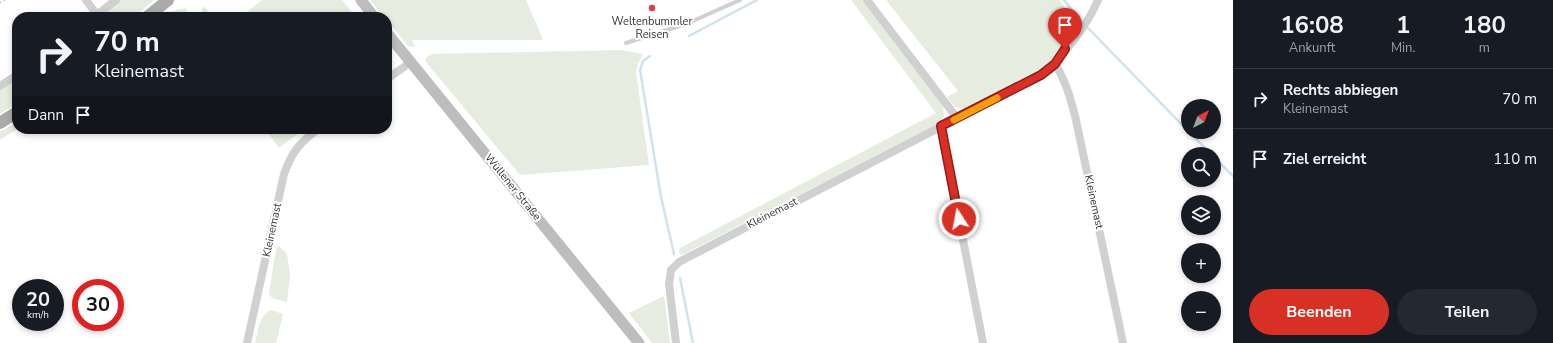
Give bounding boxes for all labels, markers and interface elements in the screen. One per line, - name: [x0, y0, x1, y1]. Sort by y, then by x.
- marker: Weltenbummler Reisen: [647, 3, 657, 13]
- pin: [1048, 8, 1082, 49]
- text: 16:08: [1280, 9, 1344, 41]
- text: 1: [1396, 9, 1410, 41]
- text: 180: [1463, 9, 1506, 41]
- place label: Weltenbummler Reisen: [612, 14, 692, 42]
- icon: arrive: [1054, 14, 1076, 36]
- text: 70 m: [94, 23, 160, 61]
- icon: right: [28, 28, 80, 80]
- text: Ankunft: [1289, 39, 1335, 57]
- text: Min.: [1391, 39, 1415, 57]
- text: m: [1479, 39, 1490, 57]
- text: Kleinemast: [94, 59, 184, 83]
- text: Rechts abbiegen: [1283, 80, 1398, 100]
- icon: right: [1249, 88, 1271, 110]
- text: 70 m: [1502, 89, 1537, 109]
- north arrow: [1181, 99, 1221, 139]
- map controls: [1181, 99, 1221, 331]
- text: Kleinemast: [1283, 100, 1348, 118]
- icon: arrive: [72, 104, 94, 126]
- text: Dann: [28, 105, 64, 125]
- button: search: [1181, 147, 1221, 187]
- icon: arrive: [1249, 148, 1271, 170]
- text: Ziel erreicht: [1283, 149, 1366, 169]
- text: 110 m: [1493, 149, 1537, 169]
- street label: Wüllener Straße: [481, 150, 545, 224]
- street label: Kleinemast: [1081, 174, 1107, 231]
- street label: Kleinemast: [744, 194, 800, 232]
- button: layers: [1181, 195, 1221, 235]
- position arrow: [938, 198, 980, 240]
- street label: Kleinemast: [259, 201, 285, 258]
- button: +: [1181, 243, 1221, 283]
- speed limit sign: 30: [72, 279, 124, 331]
- text: 20: [26, 286, 50, 313]
- button: Beenden: [1249, 289, 1389, 335]
- button: Teilen: [1397, 289, 1537, 335]
- button: −: [1181, 291, 1221, 331]
- text: km/h: [27, 308, 49, 322]

